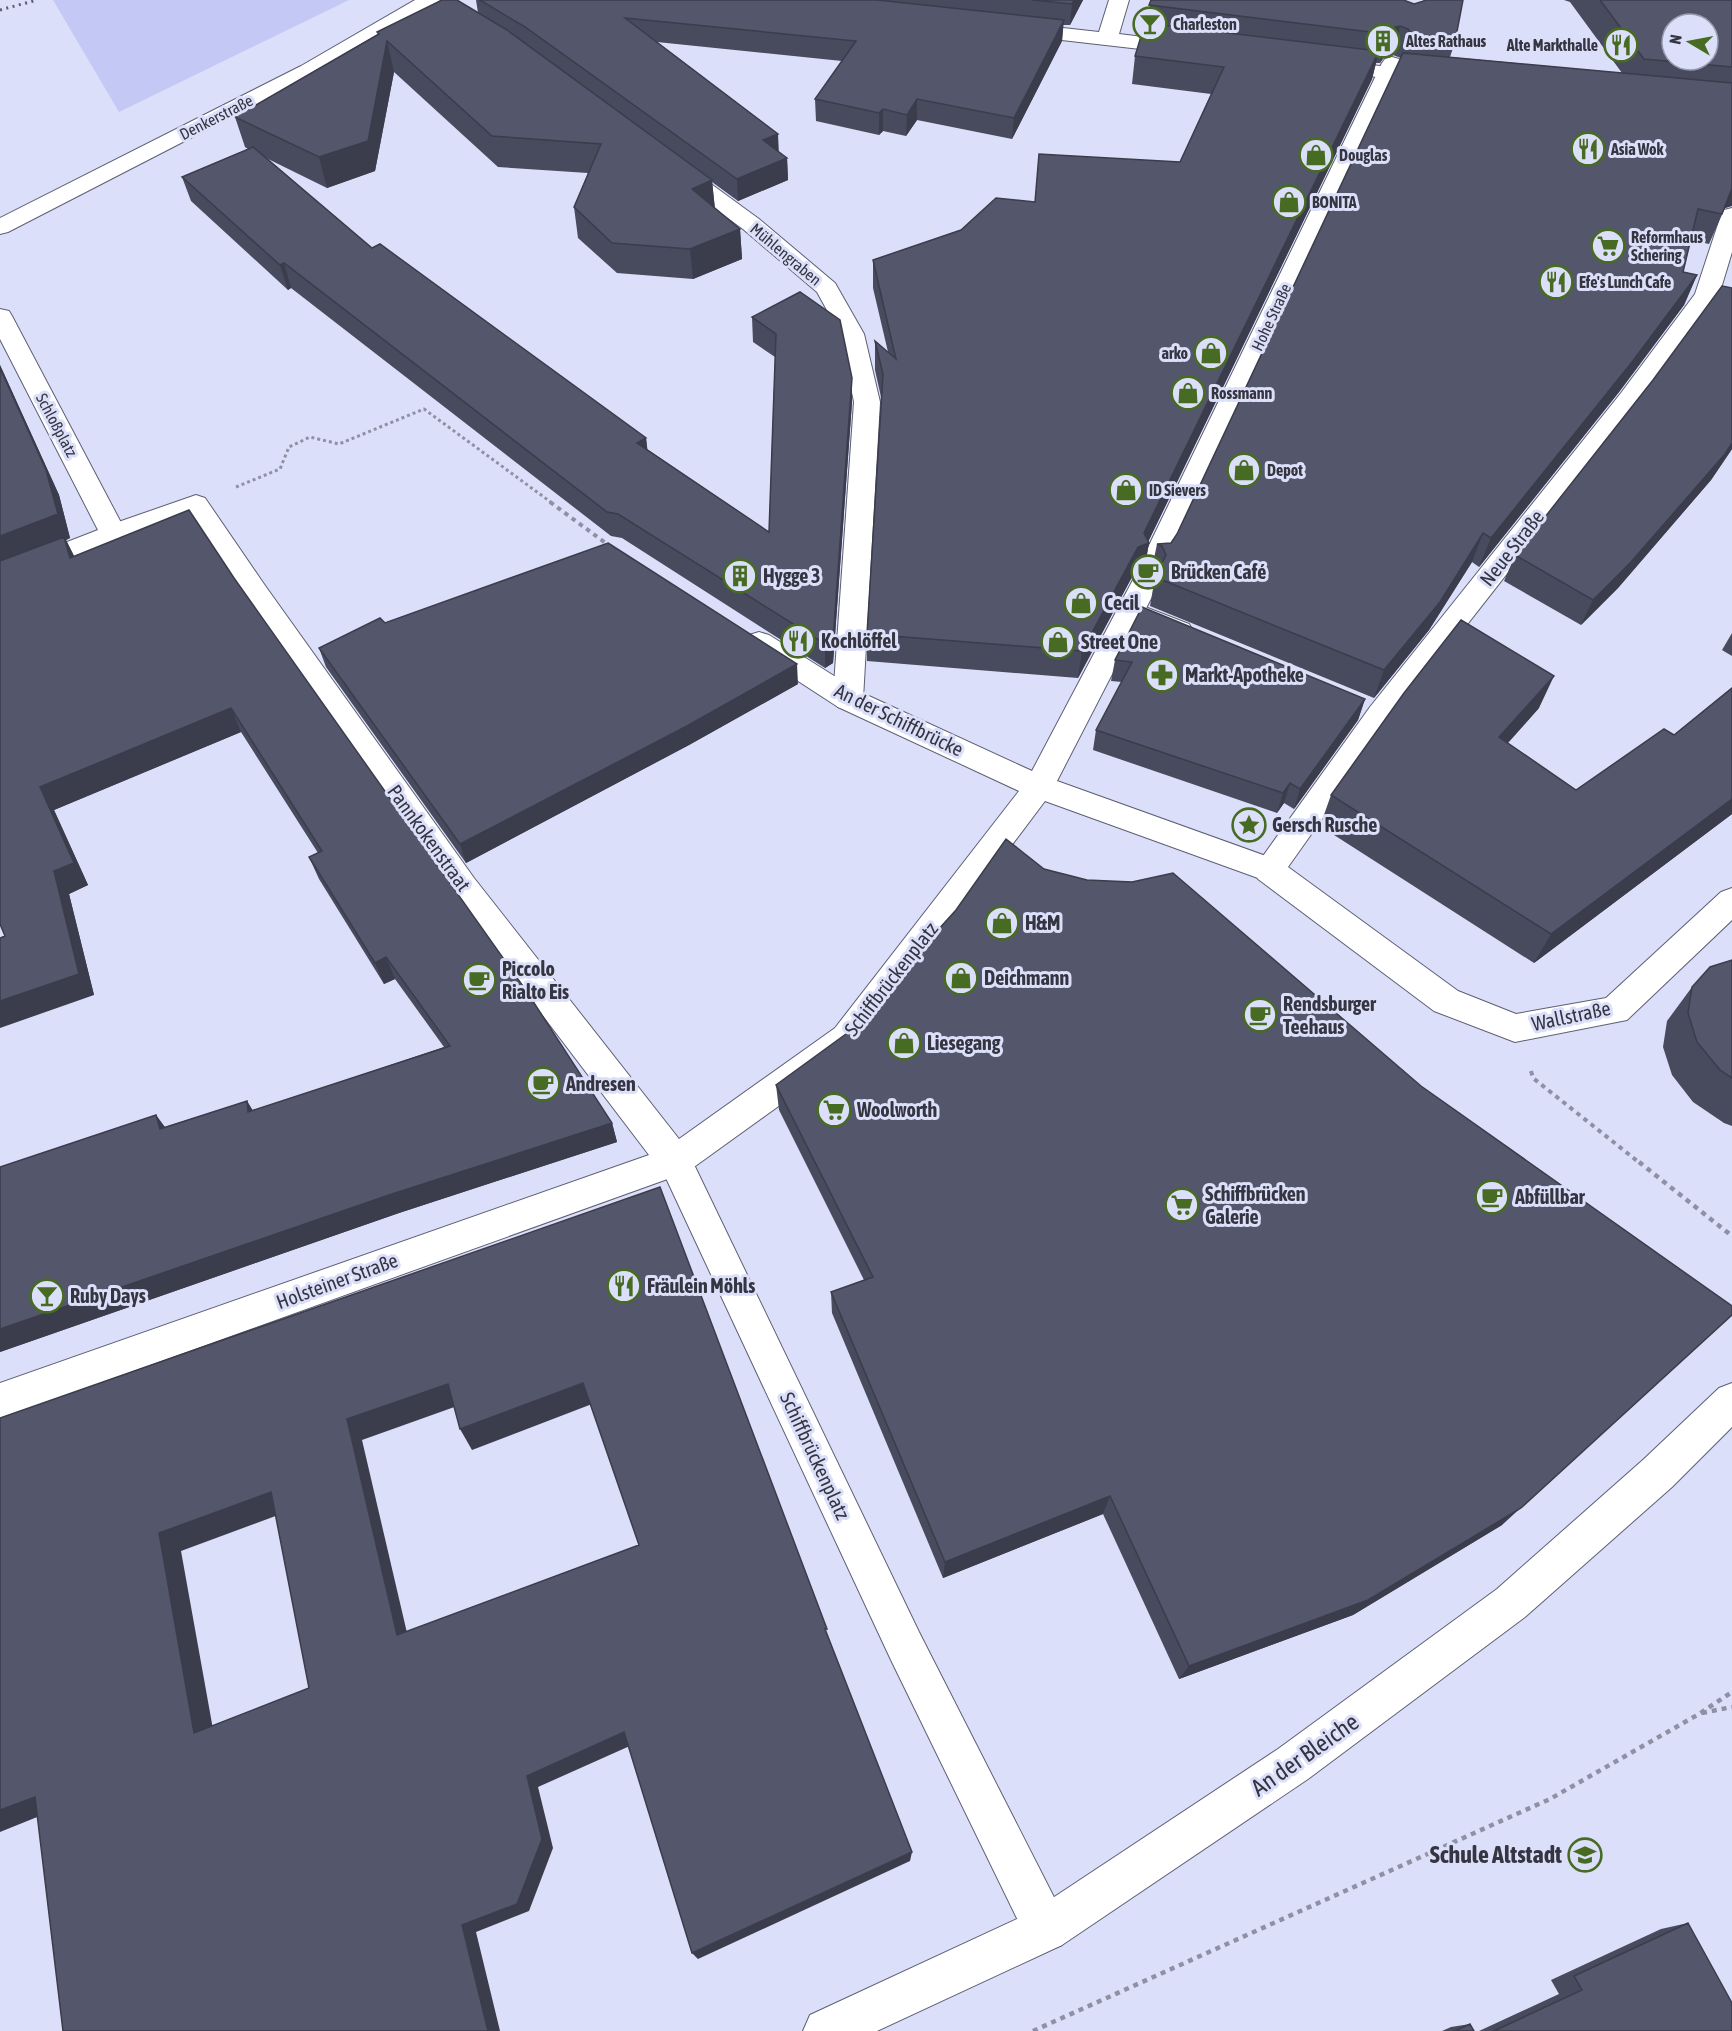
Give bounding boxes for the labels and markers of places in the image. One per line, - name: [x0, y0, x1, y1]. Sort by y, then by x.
- bar icon: Charleston: [1132, 6, 1168, 42]
- place label: Charleston: [1173, 15, 1237, 33]
- building icon: Altes Rathaus: [1365, 23, 1401, 59]
- restaurant icon: Alte Markthalle: [1603, 27, 1639, 63]
- place label: Altes Rathaus: [1405, 32, 1487, 50]
- place label: Alte Markthalle: [1506, 36, 1598, 54]
- restaurant icon: Asia Wok: [1570, 131, 1606, 167]
- shop icon: Douglas: [1298, 137, 1334, 173]
- place label: Asia Wok: [1610, 140, 1664, 158]
- place label: Douglas: [1339, 146, 1388, 164]
- shop icon: BONITA: [1271, 184, 1307, 220]
- place label: BONITA: [1312, 193, 1357, 211]
- supermarket icon: Reformhaus Schering: [1590, 228, 1626, 264]
- place label: Reformhaus Schering: [1631, 228, 1703, 264]
- restaurant icon: Efe's Lunch Cafe: [1538, 264, 1574, 300]
- place label: Efe's Lunch Cafe: [1579, 273, 1671, 291]
- shop icon: arko: [1193, 335, 1229, 371]
- place label: arko: [1162, 344, 1188, 362]
- shop icon: Rossmann: [1170, 375, 1206, 411]
- place label: Rossmann: [1211, 384, 1273, 402]
- shop icon: Depot: [1226, 452, 1262, 488]
- place label: Depot: [1267, 461, 1303, 479]
- shop icon: ID Sievers: [1108, 472, 1144, 508]
- place label: ID Sievers: [1149, 481, 1206, 499]
- cafe icon: Brücken Café: [1130, 554, 1166, 590]
- building icon: Hygge 3: [722, 558, 758, 594]
- place label: Brücken Café: [1171, 560, 1266, 583]
- place label: Hygge 3: [763, 564, 820, 587]
- shop icon: Cecil: [1063, 585, 1099, 621]
- place label: Cecil: [1104, 591, 1140, 614]
- restaurant icon: Kochlöffel: [780, 623, 816, 659]
- shop icon: Street One: [1040, 624, 1076, 660]
- place label: Kochlöffel: [821, 629, 897, 652]
- place label: Street One: [1081, 630, 1158, 653]
- pharmacy icon: Markt-Apotheke: [1144, 657, 1180, 693]
- place label: Markt-Apotheke: [1185, 663, 1304, 686]
- place icon: Gersch Rusche: [1231, 807, 1267, 843]
- place label: Gersch Rusche: [1272, 813, 1377, 836]
- shop icon: H&M: [984, 905, 1020, 941]
- place label: H&M: [1025, 911, 1060, 934]
- place label: Piccolo Rialto Eis: [502, 957, 569, 1003]
- shop icon: Deichmann: [943, 960, 979, 996]
- cafe icon: Piccolo Rialto Eis: [461, 962, 497, 998]
- place label: Deichmann: [984, 966, 1069, 989]
- place label: Rendsburger Teehaus: [1283, 992, 1377, 1038]
- cafe icon: Rendsburger Teehaus: [1242, 997, 1278, 1033]
- shop icon: Liesegang: [886, 1025, 922, 1061]
- place label: Liesegang: [927, 1031, 1001, 1054]
- cafe icon: Andresen: [525, 1066, 561, 1102]
- place label: Andresen: [565, 1072, 636, 1095]
- supermarket icon: Woolworth: [816, 1092, 852, 1128]
- place label: Woolworth: [856, 1098, 937, 1121]
- cafe icon: Abfüllbar: [1474, 1179, 1510, 1215]
- place label: Schiffbrücken Galerie: [1205, 1182, 1306, 1228]
- place label: Abfüllbar: [1514, 1185, 1586, 1208]
- supermarket icon: Schiffbrücken Galerie: [1164, 1187, 1200, 1223]
- restaurant icon: Fräulein Möhls: [606, 1268, 642, 1304]
- place label: Fräulein Möhls: [647, 1274, 755, 1297]
- bar icon: Ruby Days: [29, 1278, 65, 1314]
- place label: Ruby Days: [70, 1284, 146, 1307]
- school or university icon: Schule Altstadt: [1567, 1837, 1603, 1873]
- place label: Schule Altstadt: [1430, 1841, 1562, 1868]

